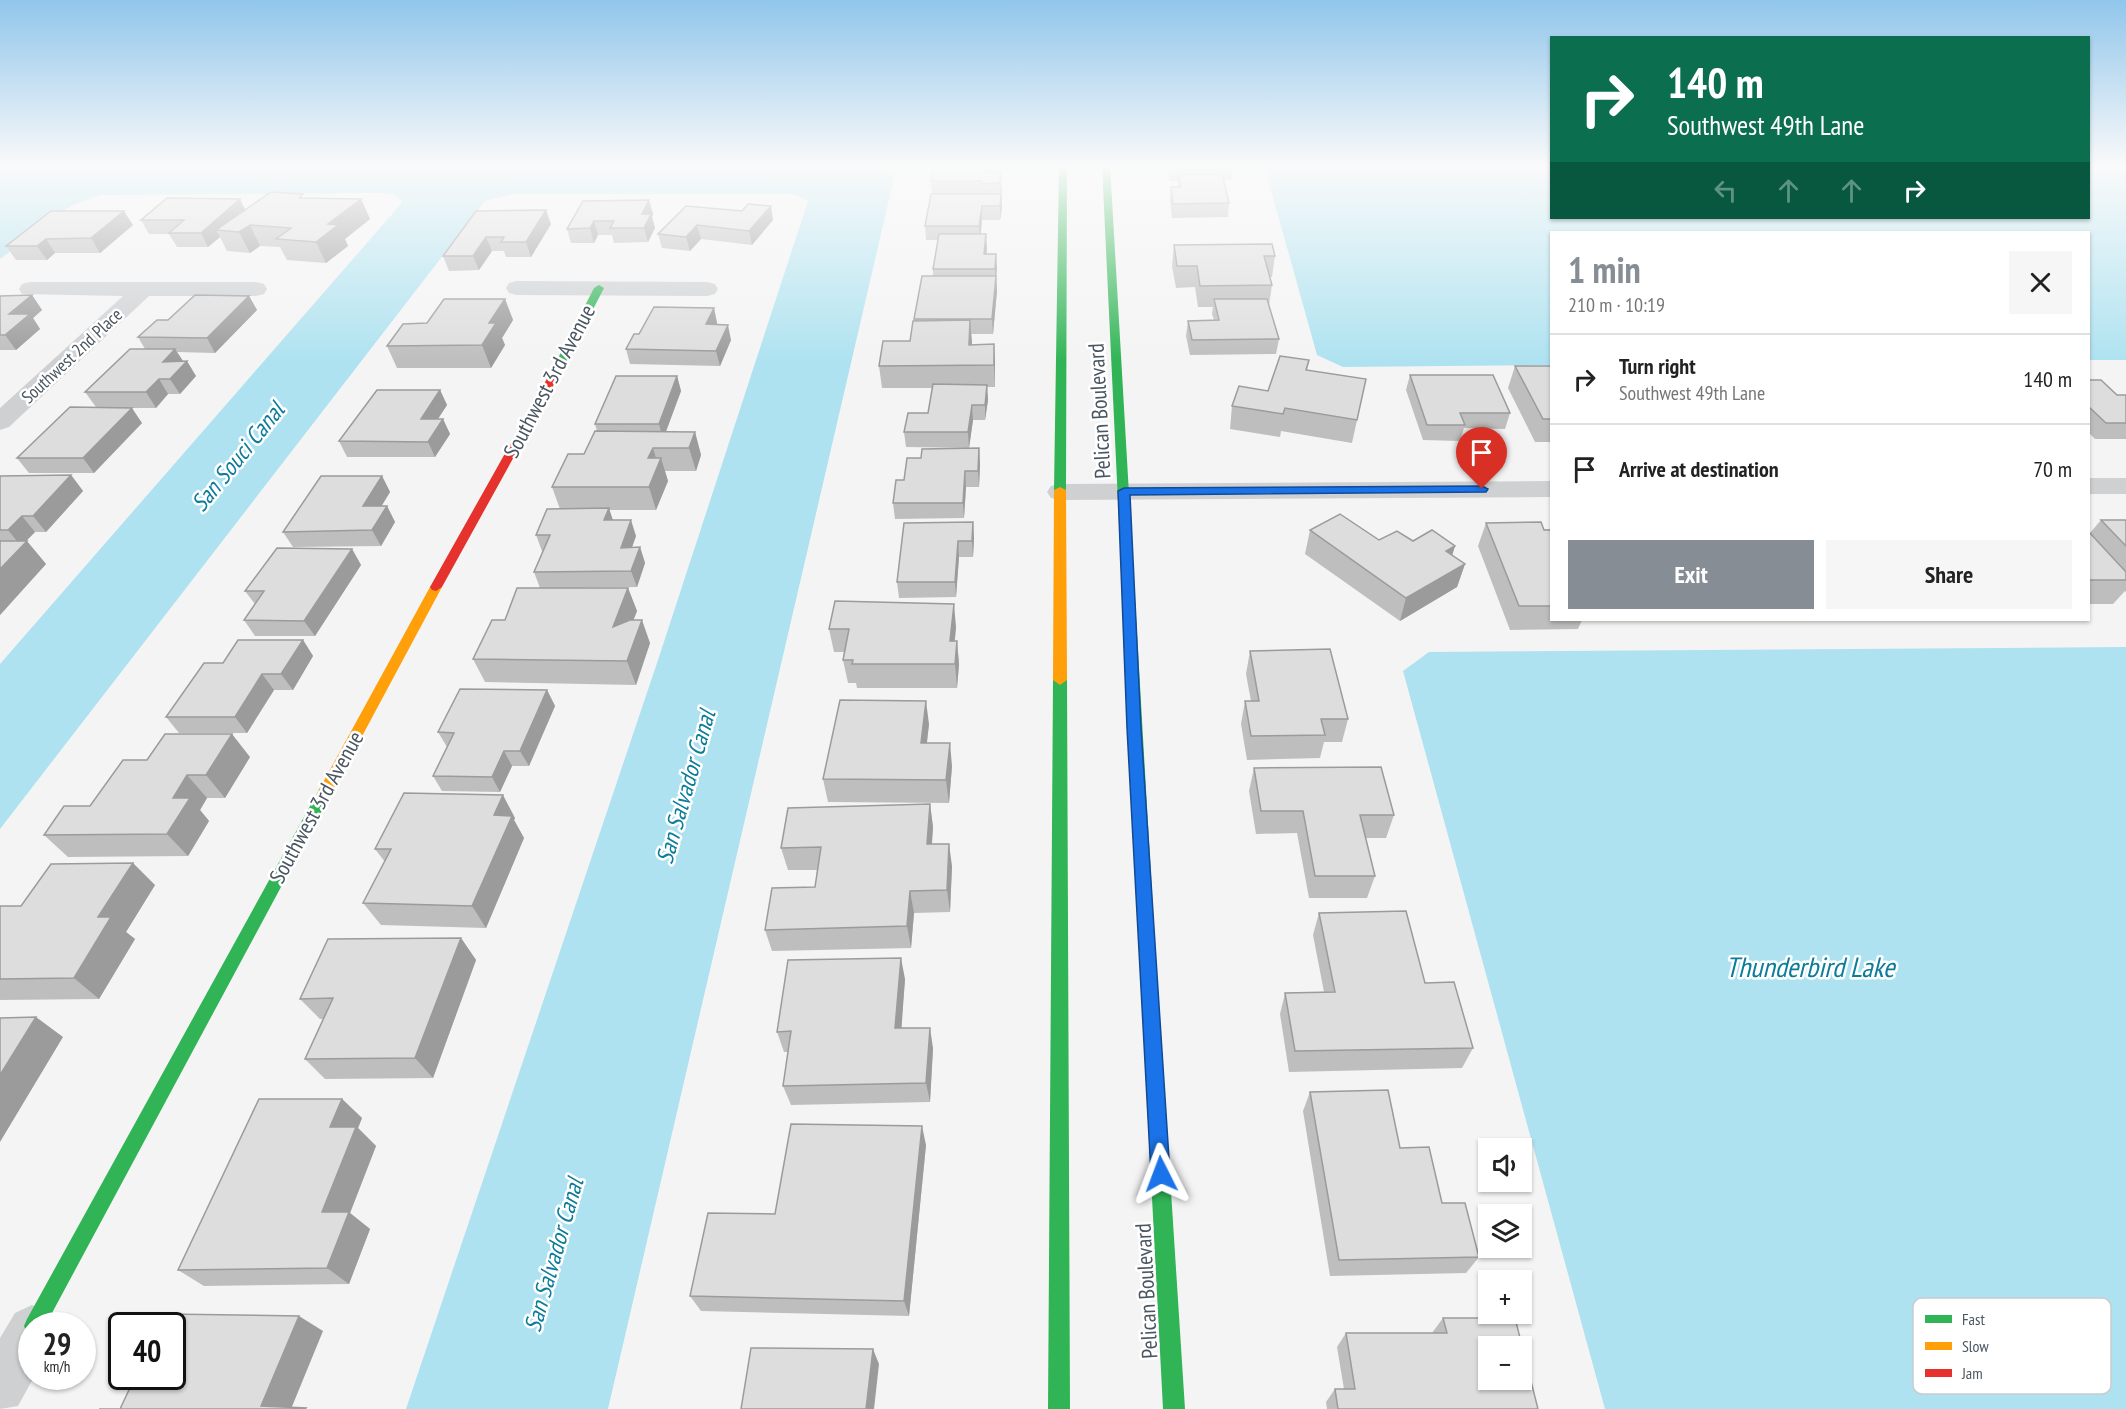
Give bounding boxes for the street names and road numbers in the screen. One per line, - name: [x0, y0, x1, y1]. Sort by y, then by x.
- street label: Southwest 3rd Avenue: [497, 300, 601, 462]
- street label: Southwest 2nd Place: [16, 303, 127, 408]
- street label: Pelican Boulevard: [1081, 343, 1117, 479]
- street label: Southwest 3rd Avenue: [263, 726, 369, 888]
- street label: Pelican Boulevard: [1128, 1223, 1164, 1359]

